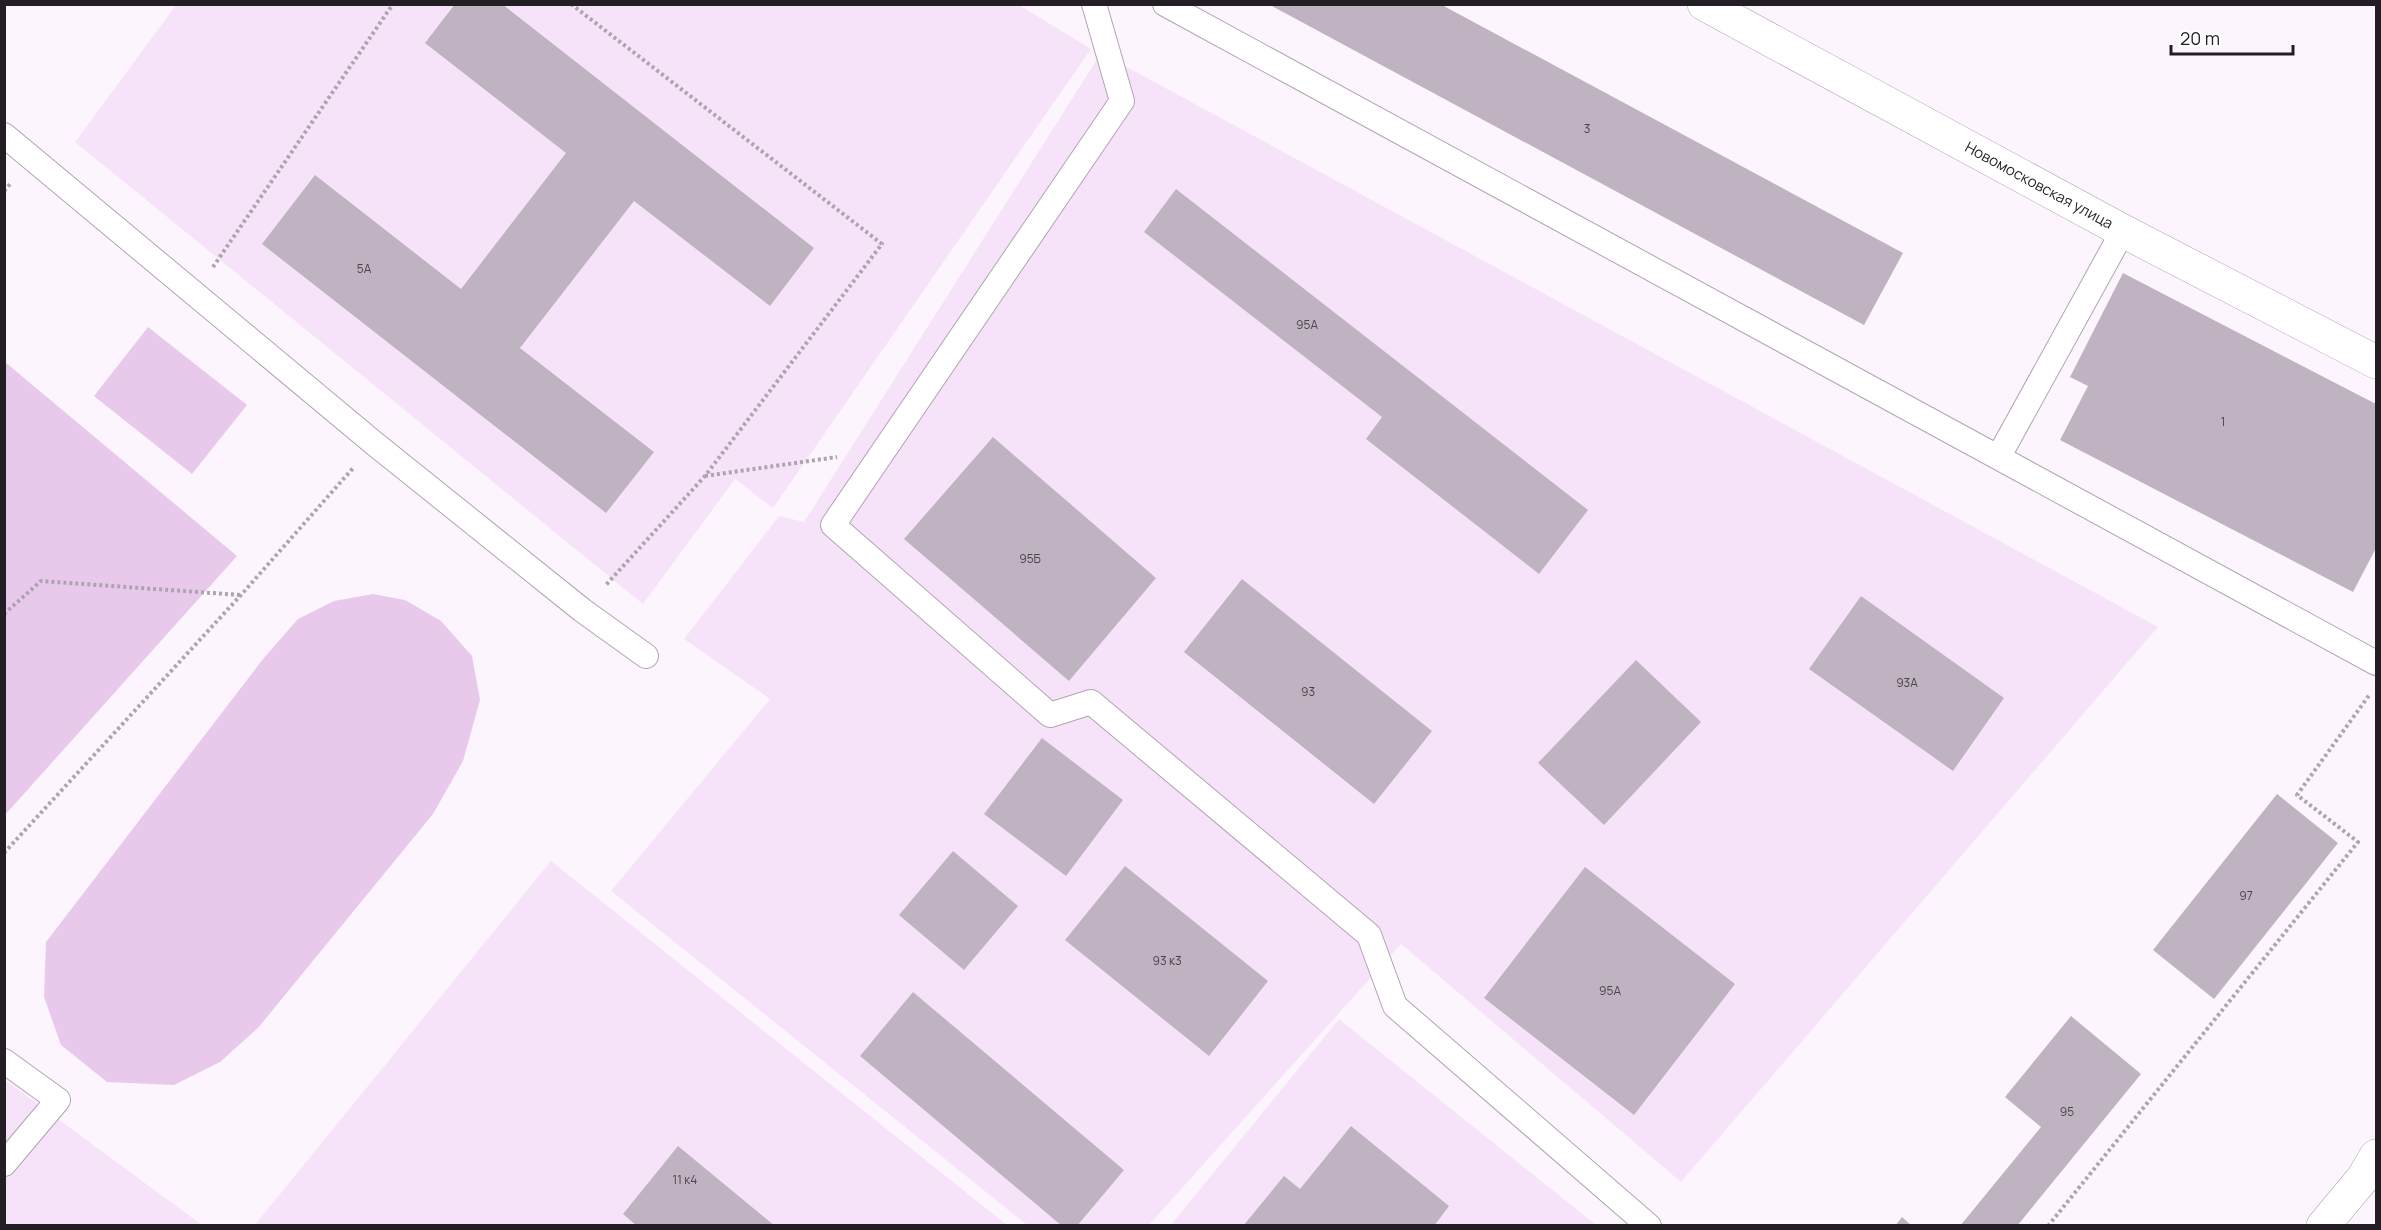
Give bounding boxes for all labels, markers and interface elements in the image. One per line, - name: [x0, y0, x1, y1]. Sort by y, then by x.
- scale bar: [2171, 18, 2292, 56]
- text: 20 m: [2180, 26, 2220, 50]
- house number: 3: [1584, 120, 1590, 137]
- street label: Новомосковская улица: [1961, 136, 2117, 234]
- house number: 5А: [357, 260, 372, 277]
- house number: 95А: [1296, 316, 1318, 333]
- house number: 1: [2221, 413, 2225, 430]
- house number: 95Б: [1019, 550, 1041, 567]
- house number: 93А: [1896, 674, 1918, 691]
- house number: 93: [1301, 683, 1315, 700]
- house number: 97: [2239, 887, 2253, 904]
- house number: 93 к3: [1152, 952, 1182, 969]
- house number: 95А: [1599, 982, 1621, 999]
- house number: 95: [2060, 1103, 2074, 1120]
- house number: 11 к4: [673, 1171, 697, 1188]

